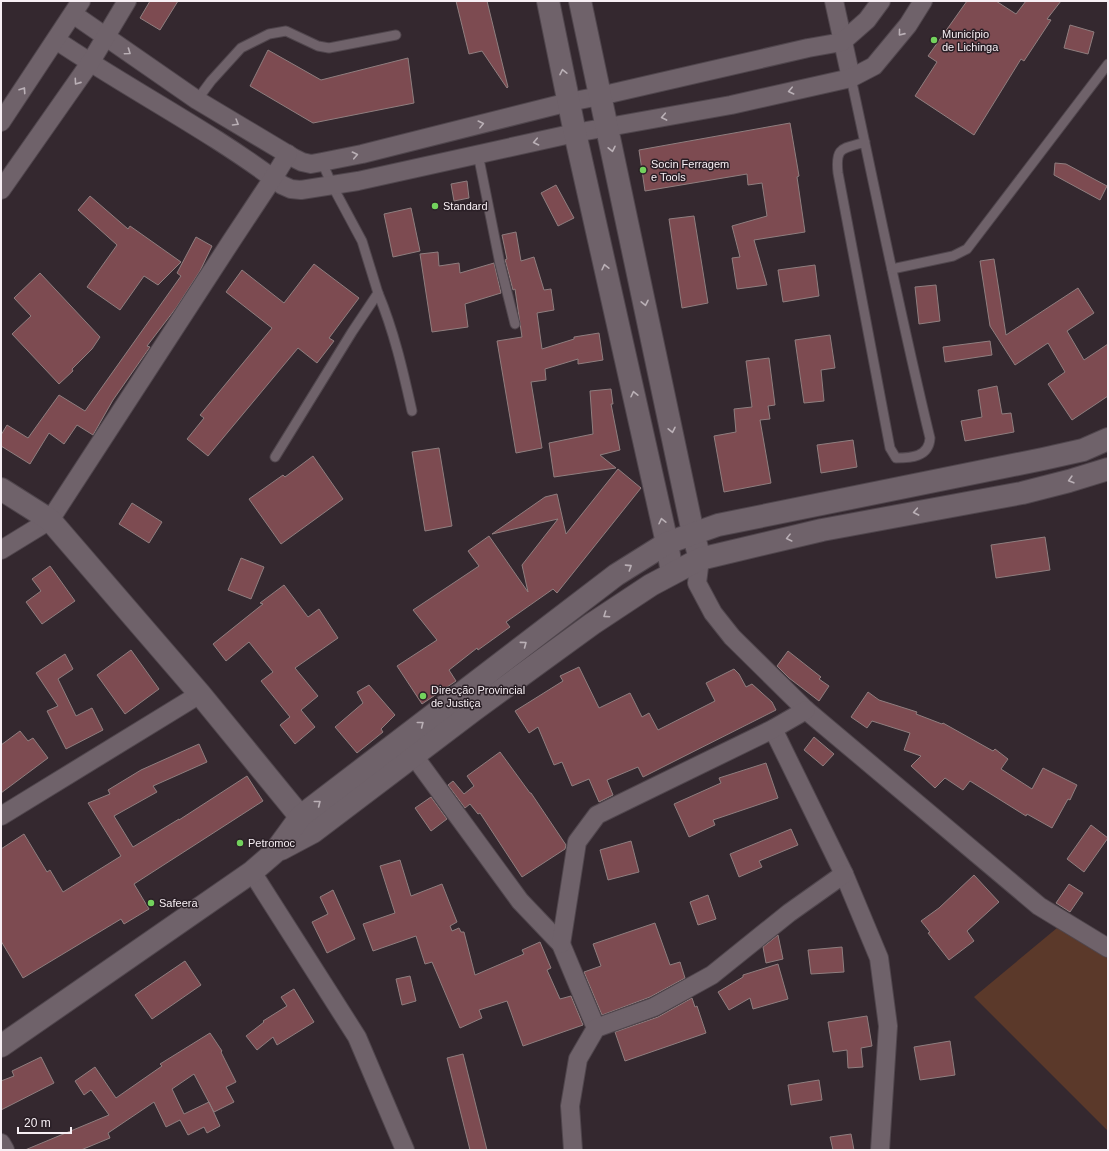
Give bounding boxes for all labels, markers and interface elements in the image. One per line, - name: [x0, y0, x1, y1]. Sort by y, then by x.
- one-way arrow: [898, 28, 905, 36]
- place label: Município de Lichinga: [942, 28, 999, 53]
- marker: Município de Lichinga: [929, 35, 939, 45]
- one-way arrow: [124, 47, 131, 55]
- one-way arrow: [559, 69, 567, 75]
- one-way arrow: [75, 77, 82, 84]
- one-way arrow: [18, 87, 26, 94]
- one-way arrow: [788, 87, 794, 95]
- one-way arrow: [661, 113, 667, 121]
- one-way arrow: [232, 119, 239, 126]
- one-way arrow: [477, 120, 484, 129]
- one-way arrow: [533, 137, 539, 145]
- one-way arrow: [607, 146, 615, 152]
- one-way arrow: [352, 152, 358, 160]
- place label: Socin Ferragem e Tools: [651, 158, 729, 183]
- marker: Socin Ferragem e Tools: [638, 165, 648, 175]
- place label: Standard: [443, 200, 488, 212]
- marker: Standard: [430, 201, 440, 211]
- one-way arrow: [602, 264, 610, 270]
- one-way arrow: [640, 300, 648, 306]
- one-way arrow: [630, 391, 638, 397]
- one-way arrow: [667, 427, 675, 434]
- one-way arrow: [1067, 476, 1074, 484]
- one-way arrow: [913, 507, 919, 516]
- one-way arrow: [659, 518, 667, 524]
- one-way arrow: [785, 533, 792, 542]
- one-way arrow: [625, 564, 632, 572]
- one-way arrow: [604, 610, 611, 617]
- one-way arrow: [520, 642, 527, 649]
- place label: Direcção Provincial de Justiça: [431, 684, 525, 709]
- marker: Direcção Provincial de Justiça: [418, 691, 428, 701]
- one-way arrow: [417, 721, 424, 728]
- one-way arrow: [314, 801, 321, 808]
- place label: Petromoc: [248, 837, 296, 849]
- marker: Petromoc: [235, 838, 245, 848]
- place label: Safeera: [159, 897, 198, 909]
- marker: Safeera: [146, 898, 156, 908]
- scale bar: [18, 1109, 71, 1135]
- text: 20 m: [24, 1116, 51, 1130]

